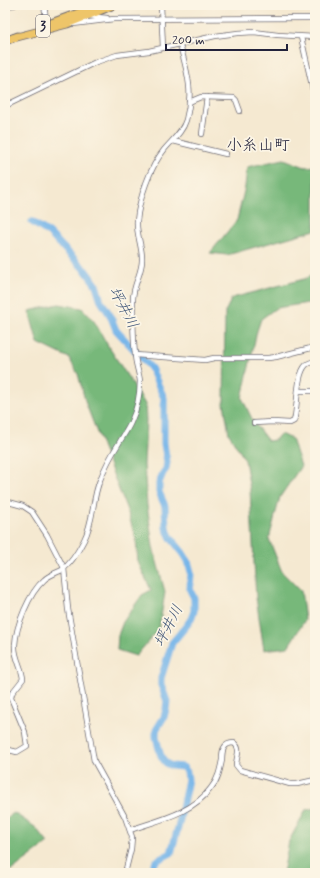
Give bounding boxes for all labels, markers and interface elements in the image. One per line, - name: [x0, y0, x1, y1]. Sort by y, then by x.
- road number: 3: [36, 15, 50, 37]
- scale bar: [166, 26, 287, 52]
- text: 200 m: [172, 33, 205, 49]
- district label: 小糸山町: [226, 135, 290, 156]
- water label: 坪井川: [104, 283, 142, 333]
- water label: 坪井川: [150, 601, 188, 651]

